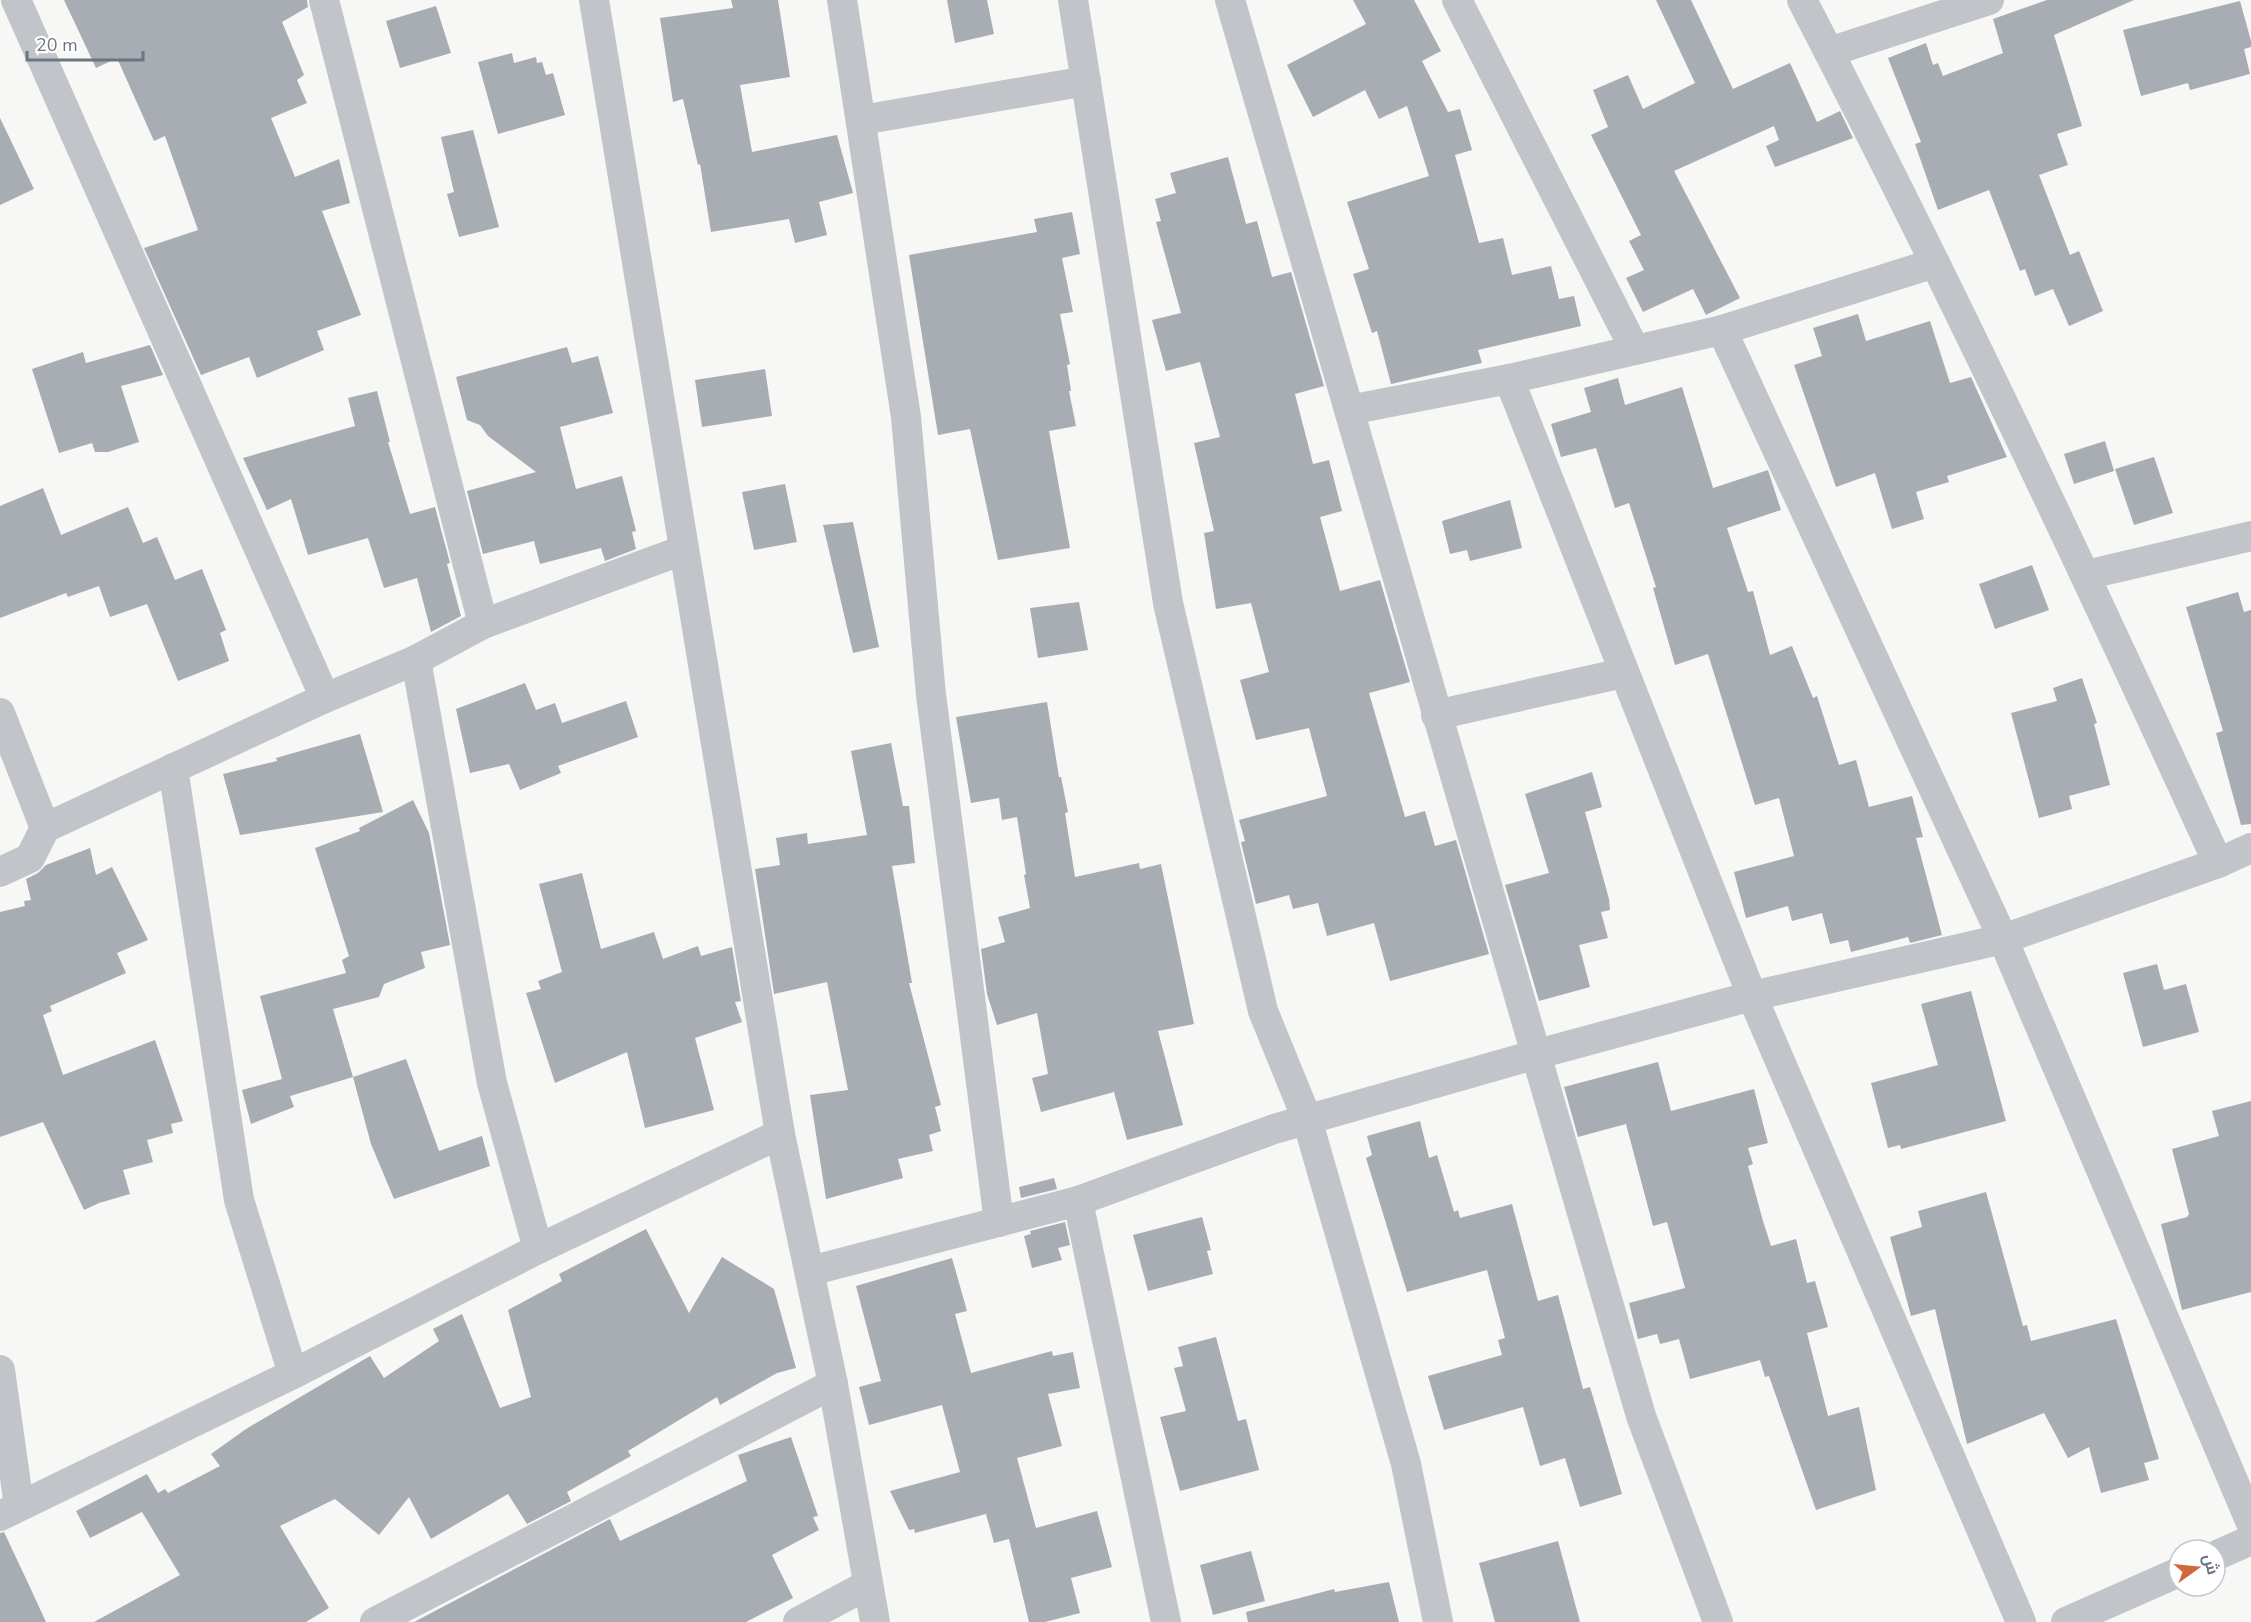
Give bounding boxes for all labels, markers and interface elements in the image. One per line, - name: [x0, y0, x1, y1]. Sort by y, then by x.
- scale bar: [27, 24, 142, 62]
- text: 20 m: [36, 33, 78, 57]
- north arrow: [2167, 1538, 2227, 1598]
- text: ش: [2197, 1552, 2224, 1577]

